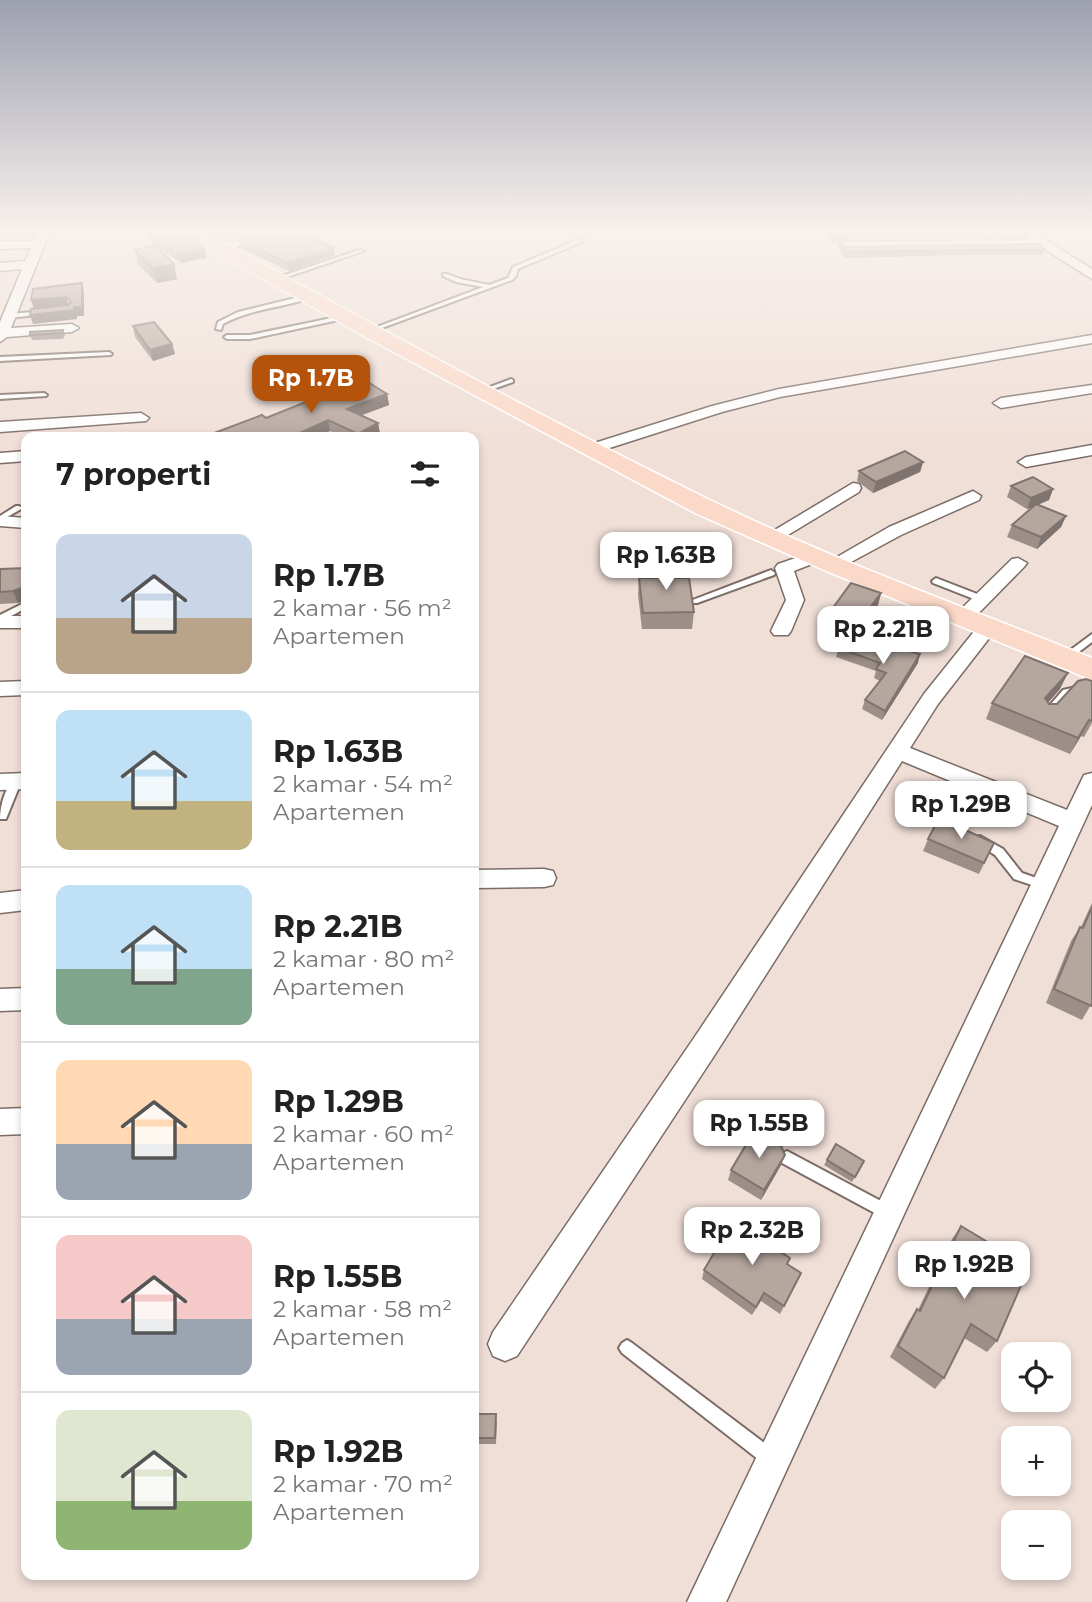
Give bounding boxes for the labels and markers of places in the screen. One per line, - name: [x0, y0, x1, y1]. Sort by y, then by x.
- pin: Rp 1.7B: [246, 356, 376, 415]
- pin: Rp 1.63B: [594, 532, 738, 592]
- pin: Rp 2.21B: [811, 606, 955, 666]
- pin: Rp 1.29B: [889, 782, 1033, 841]
- pin: Rp 1.55B: [687, 1100, 831, 1160]
- pin: Rp 2.32B: [680, 1208, 824, 1267]
- pin: Rp 1.92B: [892, 1242, 1036, 1301]

